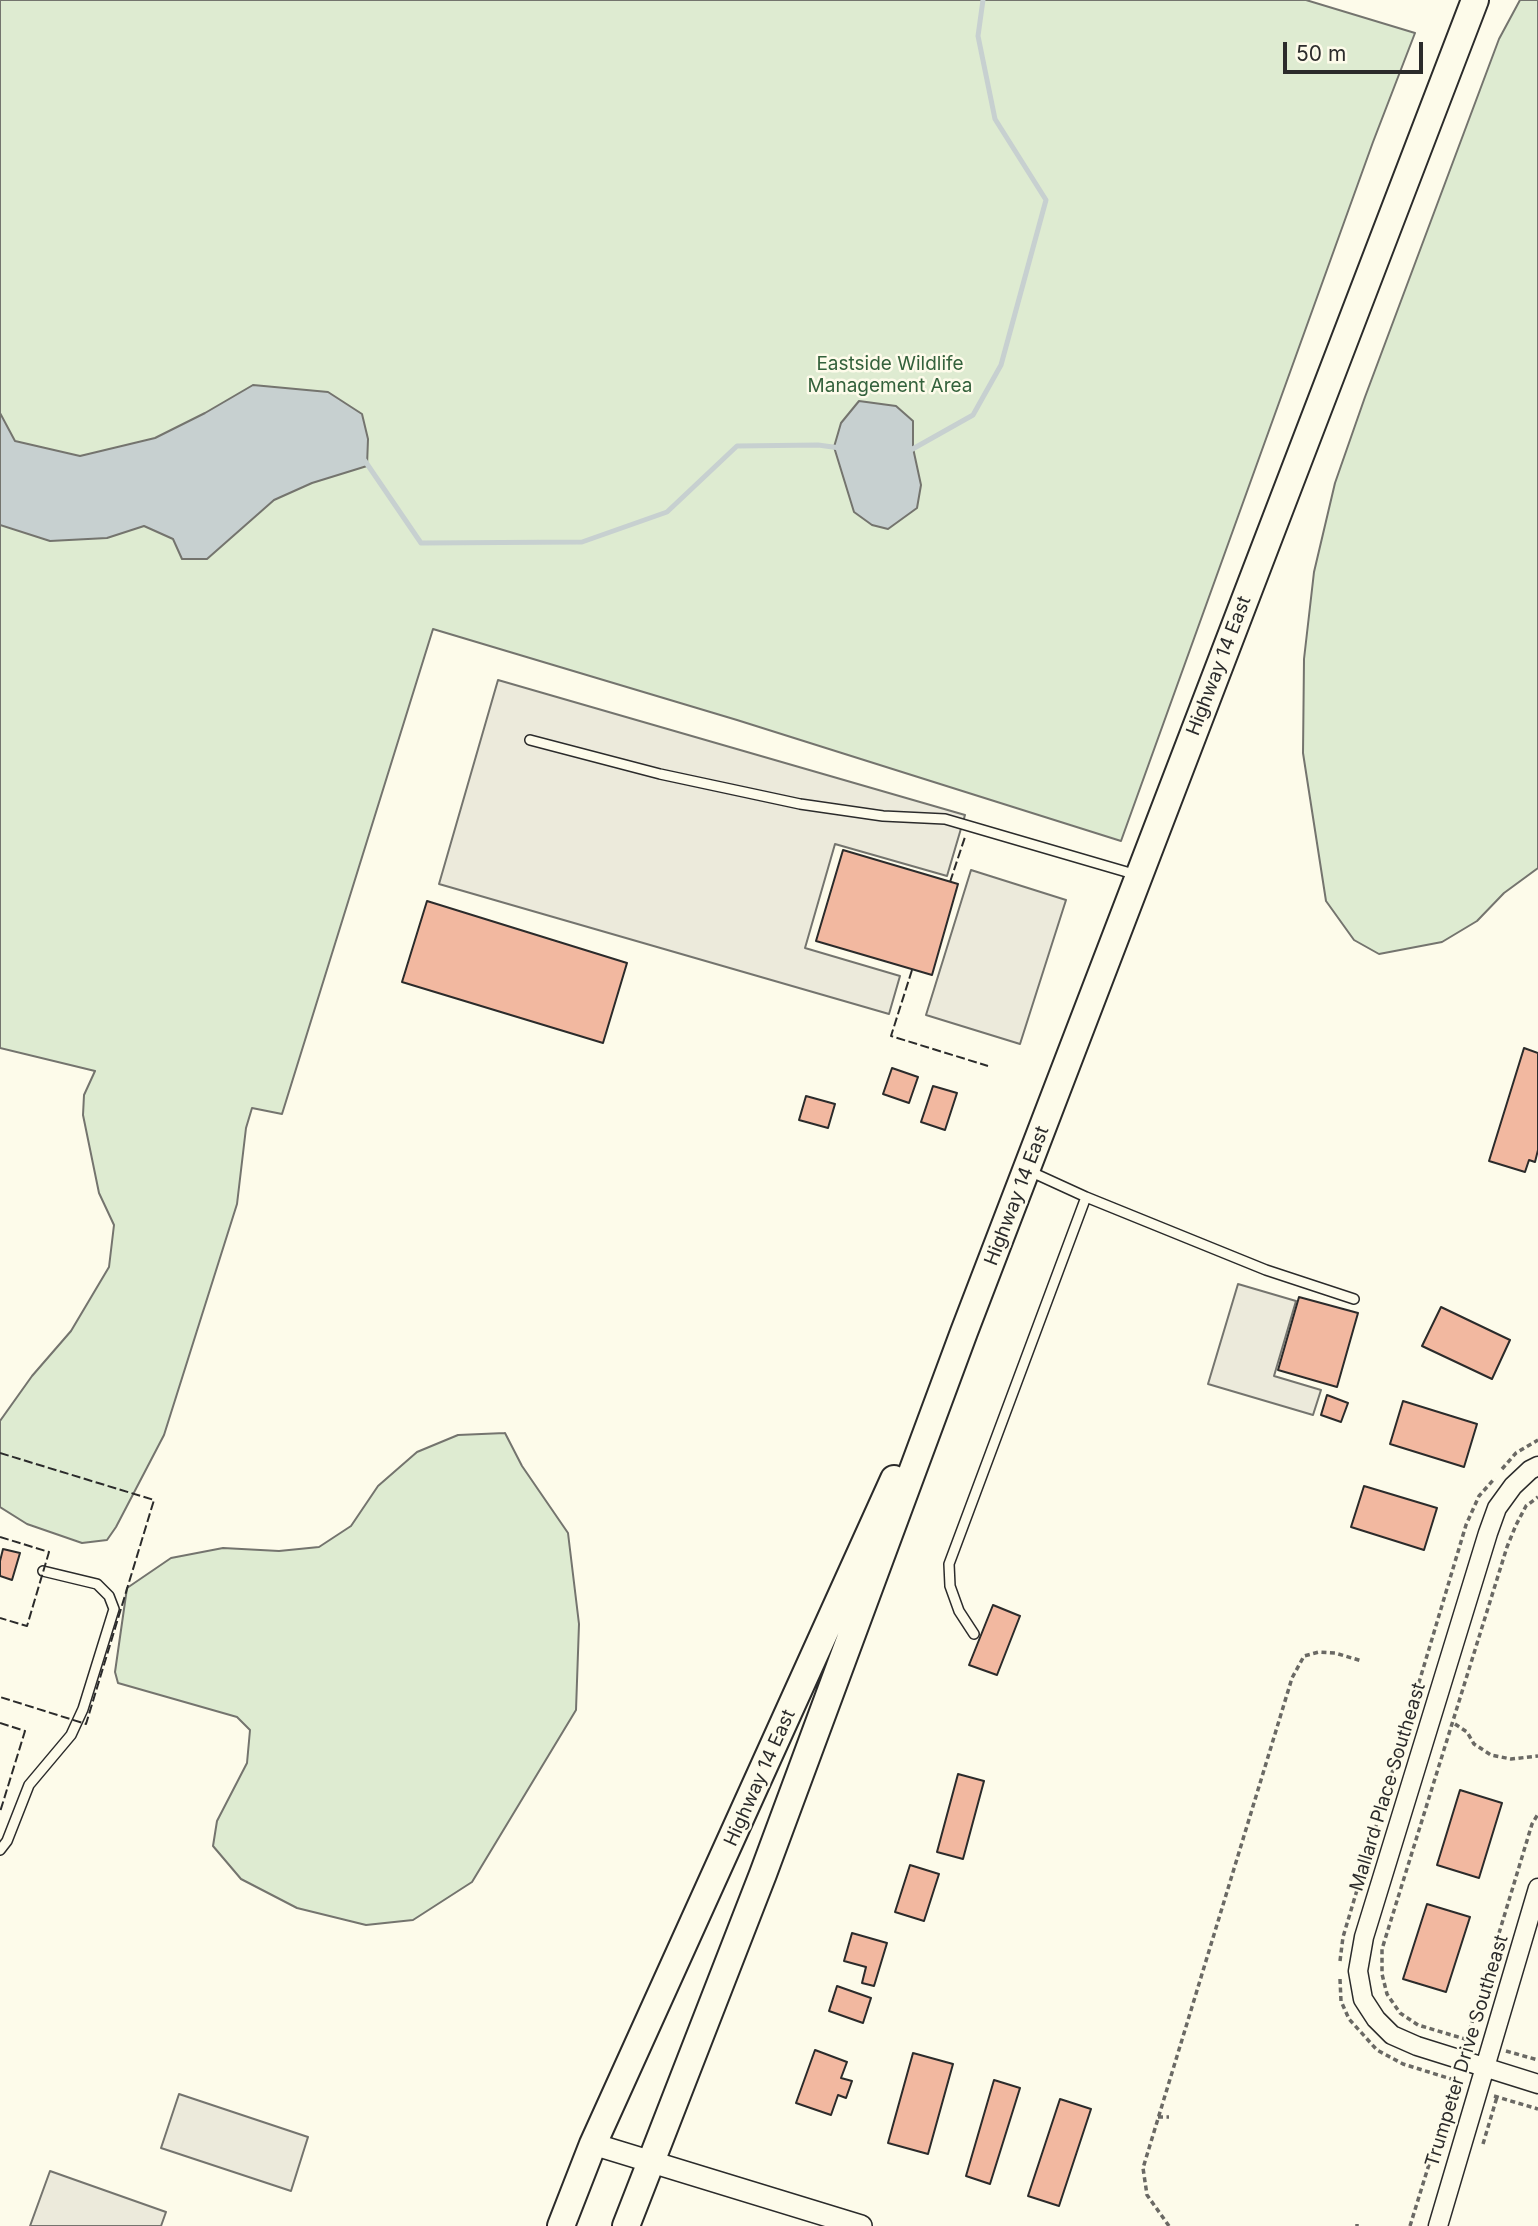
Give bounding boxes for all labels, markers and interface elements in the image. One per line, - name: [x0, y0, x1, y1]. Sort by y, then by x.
- scale bar: [1286, 28, 1426, 72]
- text: 50 m: [1296, 41, 1346, 66]
- park label: Eastside Wildlife Management Area: [808, 353, 972, 397]
- street label: Highway 14 East: [1182, 593, 1256, 739]
- street label: Highway 14 East: [980, 1123, 1054, 1269]
- street label: Mallard Place Southeast: [1345, 1680, 1431, 1894]
- street label: Highway 14 East: [720, 1706, 800, 1850]
- street label: Trumpeter Drive Southeast: [1421, 1932, 1513, 2170]

